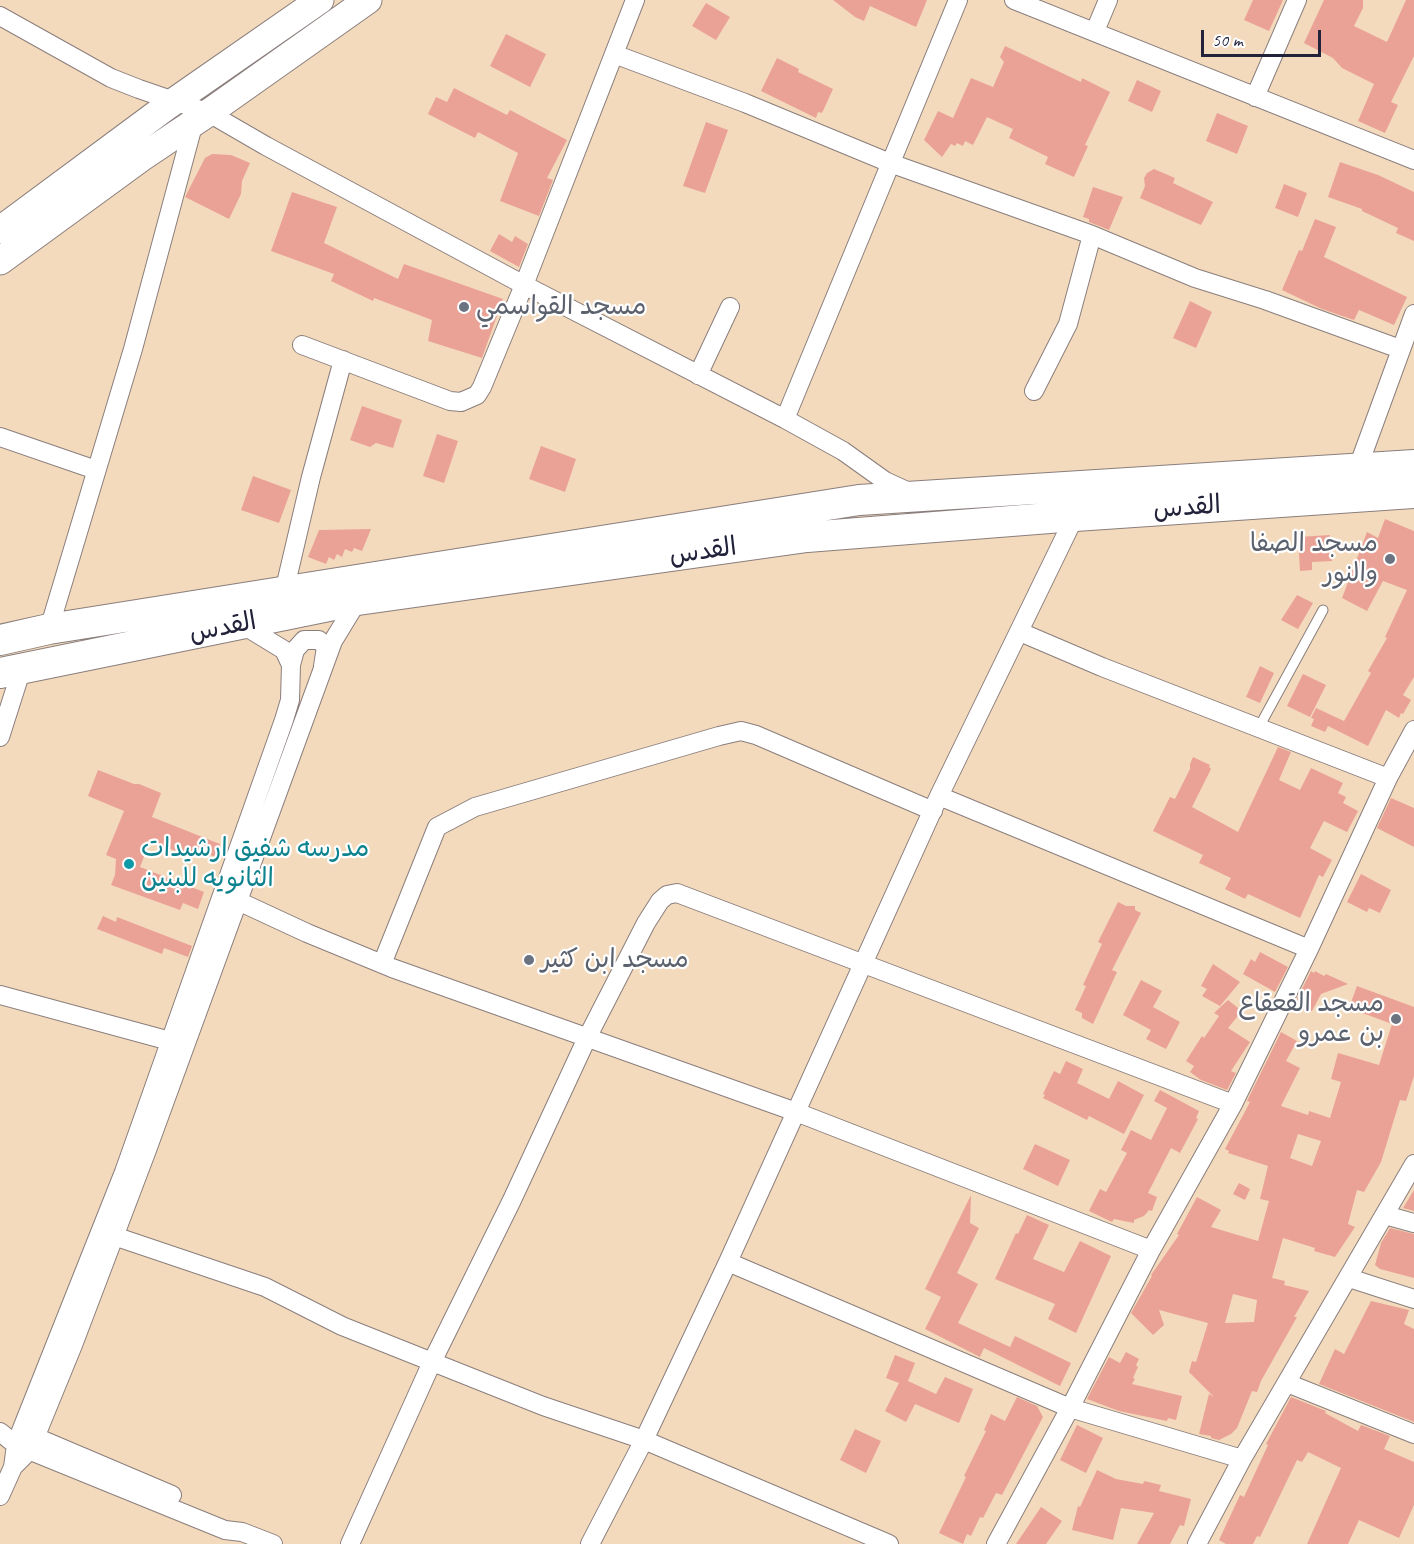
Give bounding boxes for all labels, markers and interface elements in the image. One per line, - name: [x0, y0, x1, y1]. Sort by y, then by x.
- scale bar: [1204, 18, 1324, 56]
- text: 50 m: [1212, 29, 1243, 51]
- place label: مسجد القواسمي: [476, 291, 646, 323]
- marker: مسجد القواسمي: [457, 300, 471, 314]
- street label: القدس: [1152, 490, 1222, 526]
- place label: مسجد الصفا والنور: [1250, 528, 1378, 590]
- street label: القدس: [667, 532, 739, 572]
- marker: مسجد الصفا والنور: [1383, 552, 1397, 566]
- street label: القدس: [187, 606, 259, 650]
- place label: مدرسه شفيق ارشيدات الثانويه للبنين: [141, 833, 369, 894]
- marker: مدرسه شفيق ارشيدات الثانويه للبنين: [122, 857, 136, 871]
- place label: مسجد ابن كثير: [541, 944, 689, 976]
- marker: مسجد ابن كثير: [522, 953, 536, 967]
- place label: مسجد القعقاع بن عمرو: [1238, 988, 1384, 1050]
- marker: مسجد القعقاع بن عمرو: [1389, 1012, 1403, 1026]

